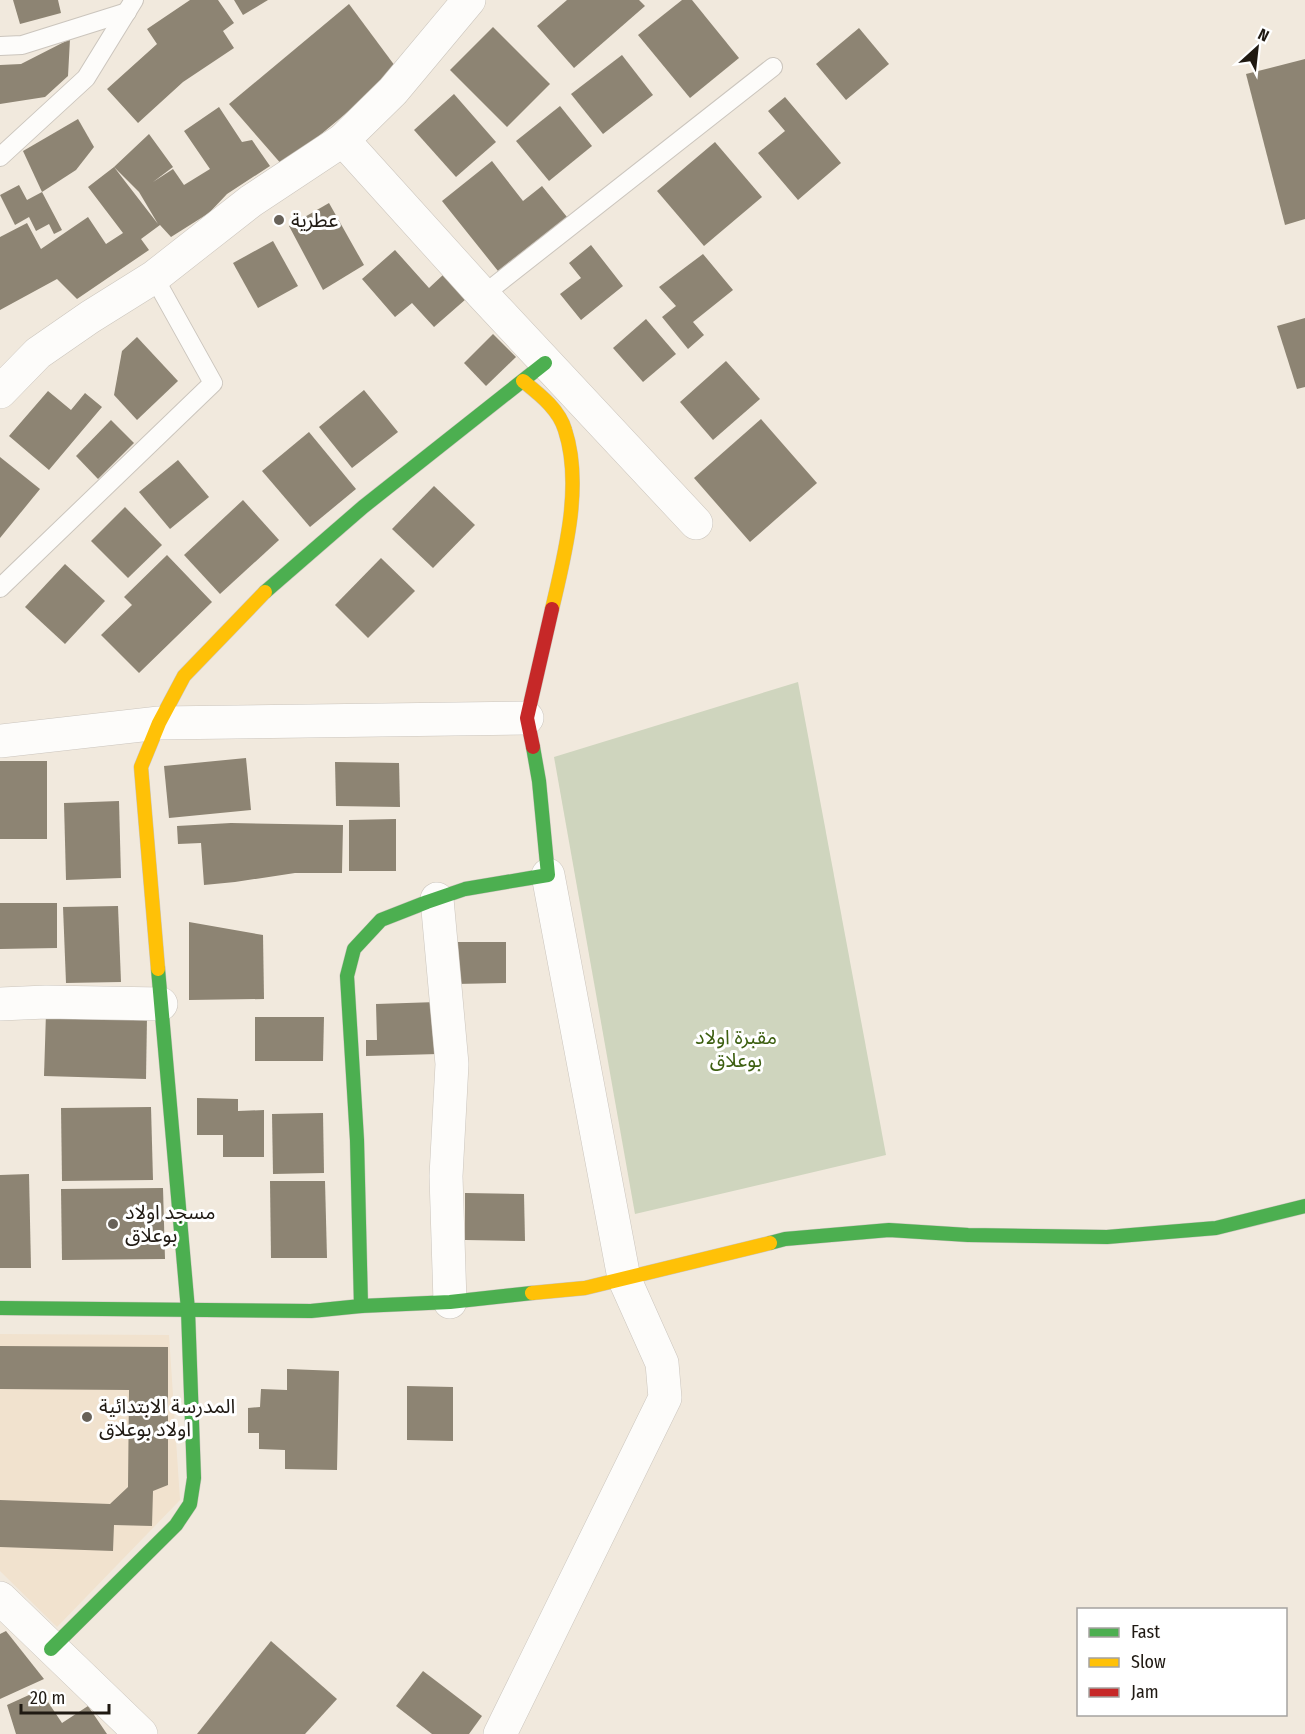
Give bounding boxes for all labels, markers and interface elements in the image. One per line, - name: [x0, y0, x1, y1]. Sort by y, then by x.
- north arrow: [1227, 18, 1287, 78]
- text: N: [1255, 24, 1272, 46]
- place label: عطرية: [291, 208, 338, 232]
- marker: عطرية: [272, 213, 286, 227]
- park label: مقبرة اولاد بوعلاق: [695, 1025, 777, 1072]
- place label: مسجد اولاد بوعلاق: [125, 1200, 215, 1247]
- marker: مسجد اولاد بوعلاق: [106, 1217, 120, 1231]
- place label: المدرسة الابتدائية اولاد بوعلاق: [99, 1394, 235, 1441]
- marker: المدرسة الابتدائية اولاد بوعلاق: [80, 1410, 94, 1424]
- legend: [1077, 1608, 1287, 1716]
- text: Fast: [1131, 1621, 1160, 1643]
- text: Slow: [1131, 1651, 1166, 1673]
- scale bar: [21, 1677, 110, 1715]
- text: Jam: [1131, 1681, 1159, 1703]
- text: 20 m: [30, 1687, 65, 1709]

